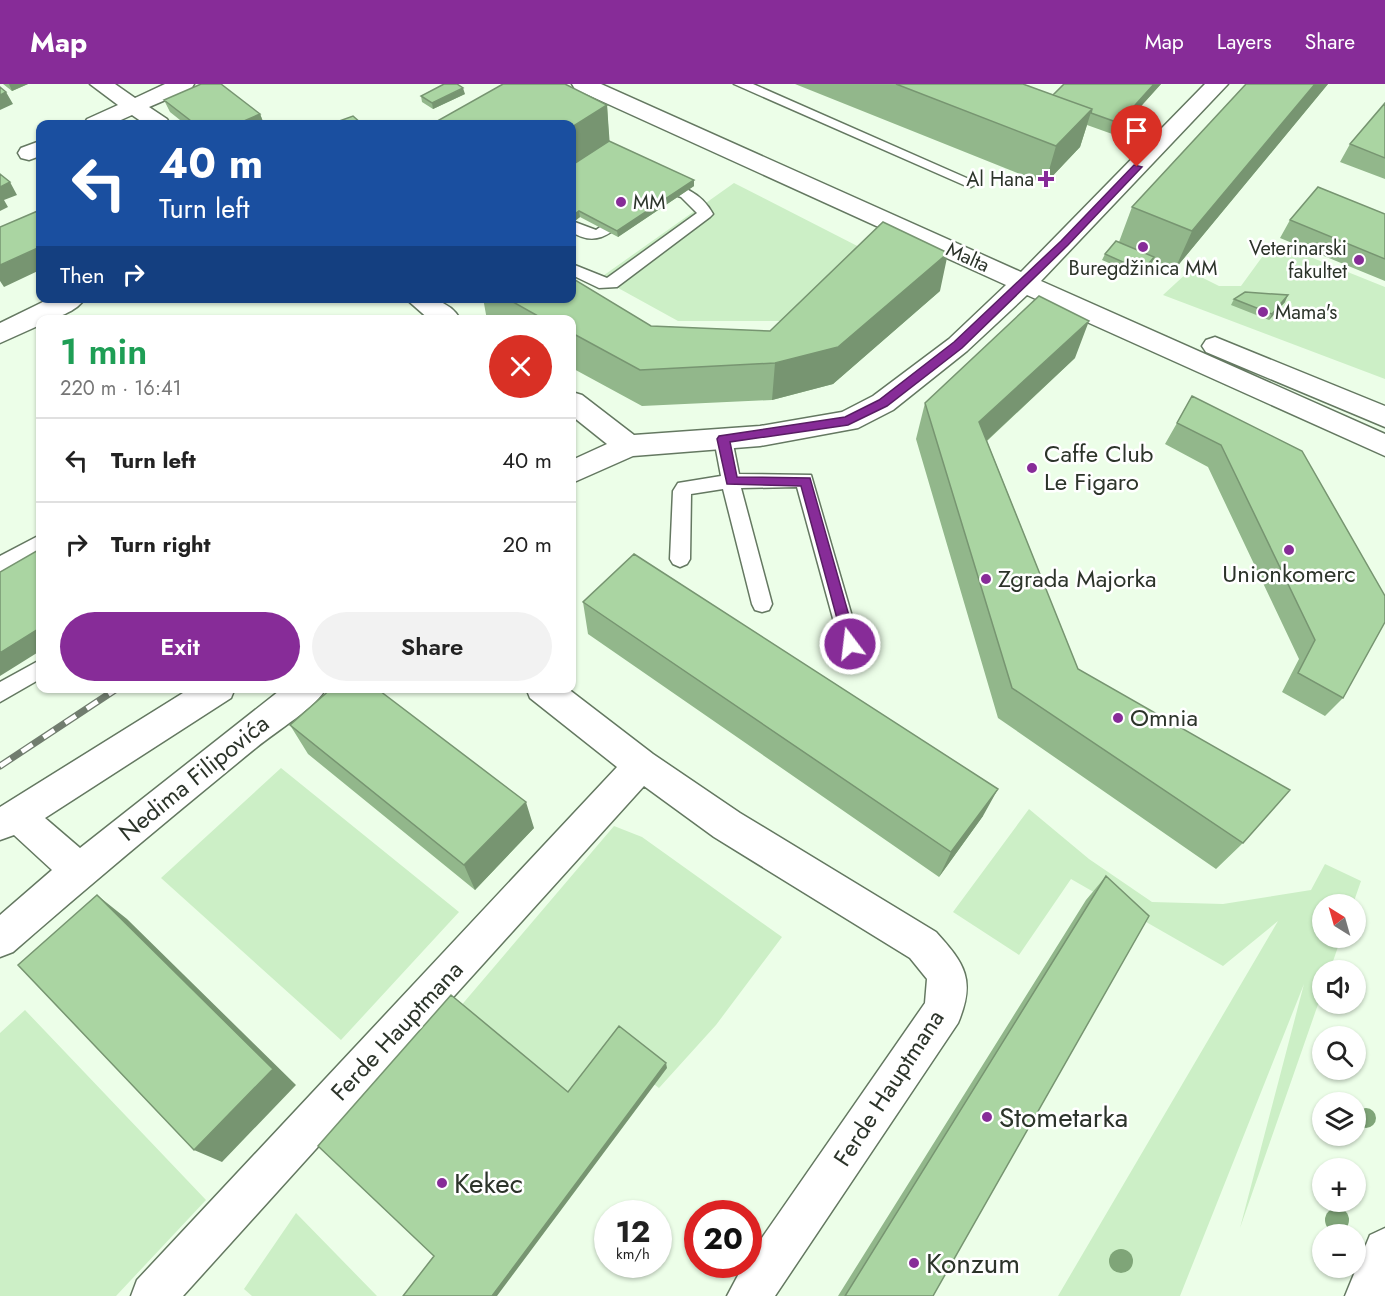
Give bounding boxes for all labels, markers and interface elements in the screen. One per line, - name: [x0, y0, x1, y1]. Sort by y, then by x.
- text: Map: [30, 22, 87, 63]
- text: Map: [1145, 27, 1184, 57]
- text: Layers: [1217, 27, 1272, 57]
- text: Share: [1305, 27, 1355, 57]
- pin: [1111, 105, 1162, 167]
- icon: arrive: [1120, 114, 1153, 147]
- text: 40 m: [159, 133, 263, 194]
- icon: left: [60, 144, 138, 222]
- place label: Al Hana: [966, 165, 1034, 194]
- marker: Al Hana: [1039, 172, 1053, 186]
- place label: MM: [633, 188, 665, 217]
- text: Turn left: [159, 189, 249, 228]
- marker: MM: [614, 195, 628, 209]
- place label: Veterinarski fakultet: [1249, 234, 1347, 286]
- street label: Malta: [941, 235, 994, 280]
- marker: Buregdžinica MM: [1136, 240, 1150, 254]
- marker: Veterinarski fakultet: [1352, 253, 1366, 267]
- place label: Buregdžinica MM: [1069, 254, 1218, 283]
- icon: right: [117, 258, 150, 291]
- text: Then: [60, 259, 105, 291]
- place label: Mama's: [1275, 298, 1337, 327]
- marker: Mama's: [1256, 305, 1270, 319]
- text: 1 min: [60, 325, 147, 377]
- button: close: [489, 335, 552, 398]
- text: 220 m · 16:41: [60, 374, 182, 403]
- place label: Caffe Club Le Figaro: [1044, 436, 1154, 499]
- icon: left: [60, 444, 93, 477]
- text: Turn left: [111, 444, 196, 476]
- text: 40 m: [502, 444, 552, 476]
- marker: Caffe Club Le Figaro: [1025, 461, 1039, 475]
- icon: right: [60, 528, 93, 561]
- text: Turn right: [111, 528, 211, 560]
- text: 20 m: [503, 528, 552, 560]
- marker: Unionkomerc: [1282, 543, 1296, 557]
- place label: Unionkomerc: [1222, 556, 1356, 591]
- place label: Zgrada Majorka: [998, 561, 1157, 596]
- marker: Zgrada Majorka: [979, 572, 993, 586]
- button: Exit: [60, 612, 300, 681]
- button: Share: [312, 612, 552, 681]
- position arrow: [818, 612, 882, 676]
- place label: Omnia: [1130, 700, 1198, 735]
- street label: Nedima Filipovića: [111, 706, 276, 849]
- marker: Omnia: [1111, 711, 1125, 725]
- north arrow: [1312, 894, 1366, 948]
- map controls: [1312, 894, 1366, 1278]
- street label: Ferde Hauptmana: [322, 953, 471, 1109]
- button: sound: [1312, 960, 1366, 1014]
- street label: Ferde Hauptmana: [825, 1003, 952, 1173]
- button: search: [1312, 1026, 1366, 1080]
- button: layers: [1312, 1092, 1366, 1146]
- place label: Stometarka: [999, 1097, 1128, 1138]
- marker: Stometarka: [980, 1110, 994, 1124]
- button: +: [1312, 1158, 1366, 1212]
- place label: Kekec: [454, 1163, 523, 1204]
- marker: Kekec: [435, 1176, 449, 1190]
- speed limit sign: 20: [684, 1200, 762, 1278]
- text: 12: [616, 1210, 650, 1253]
- button: −: [1312, 1224, 1366, 1278]
- text: km/h: [616, 1243, 650, 1265]
- place label: Konzum: [926, 1243, 1020, 1284]
- marker: Konzum: [907, 1256, 921, 1270]

